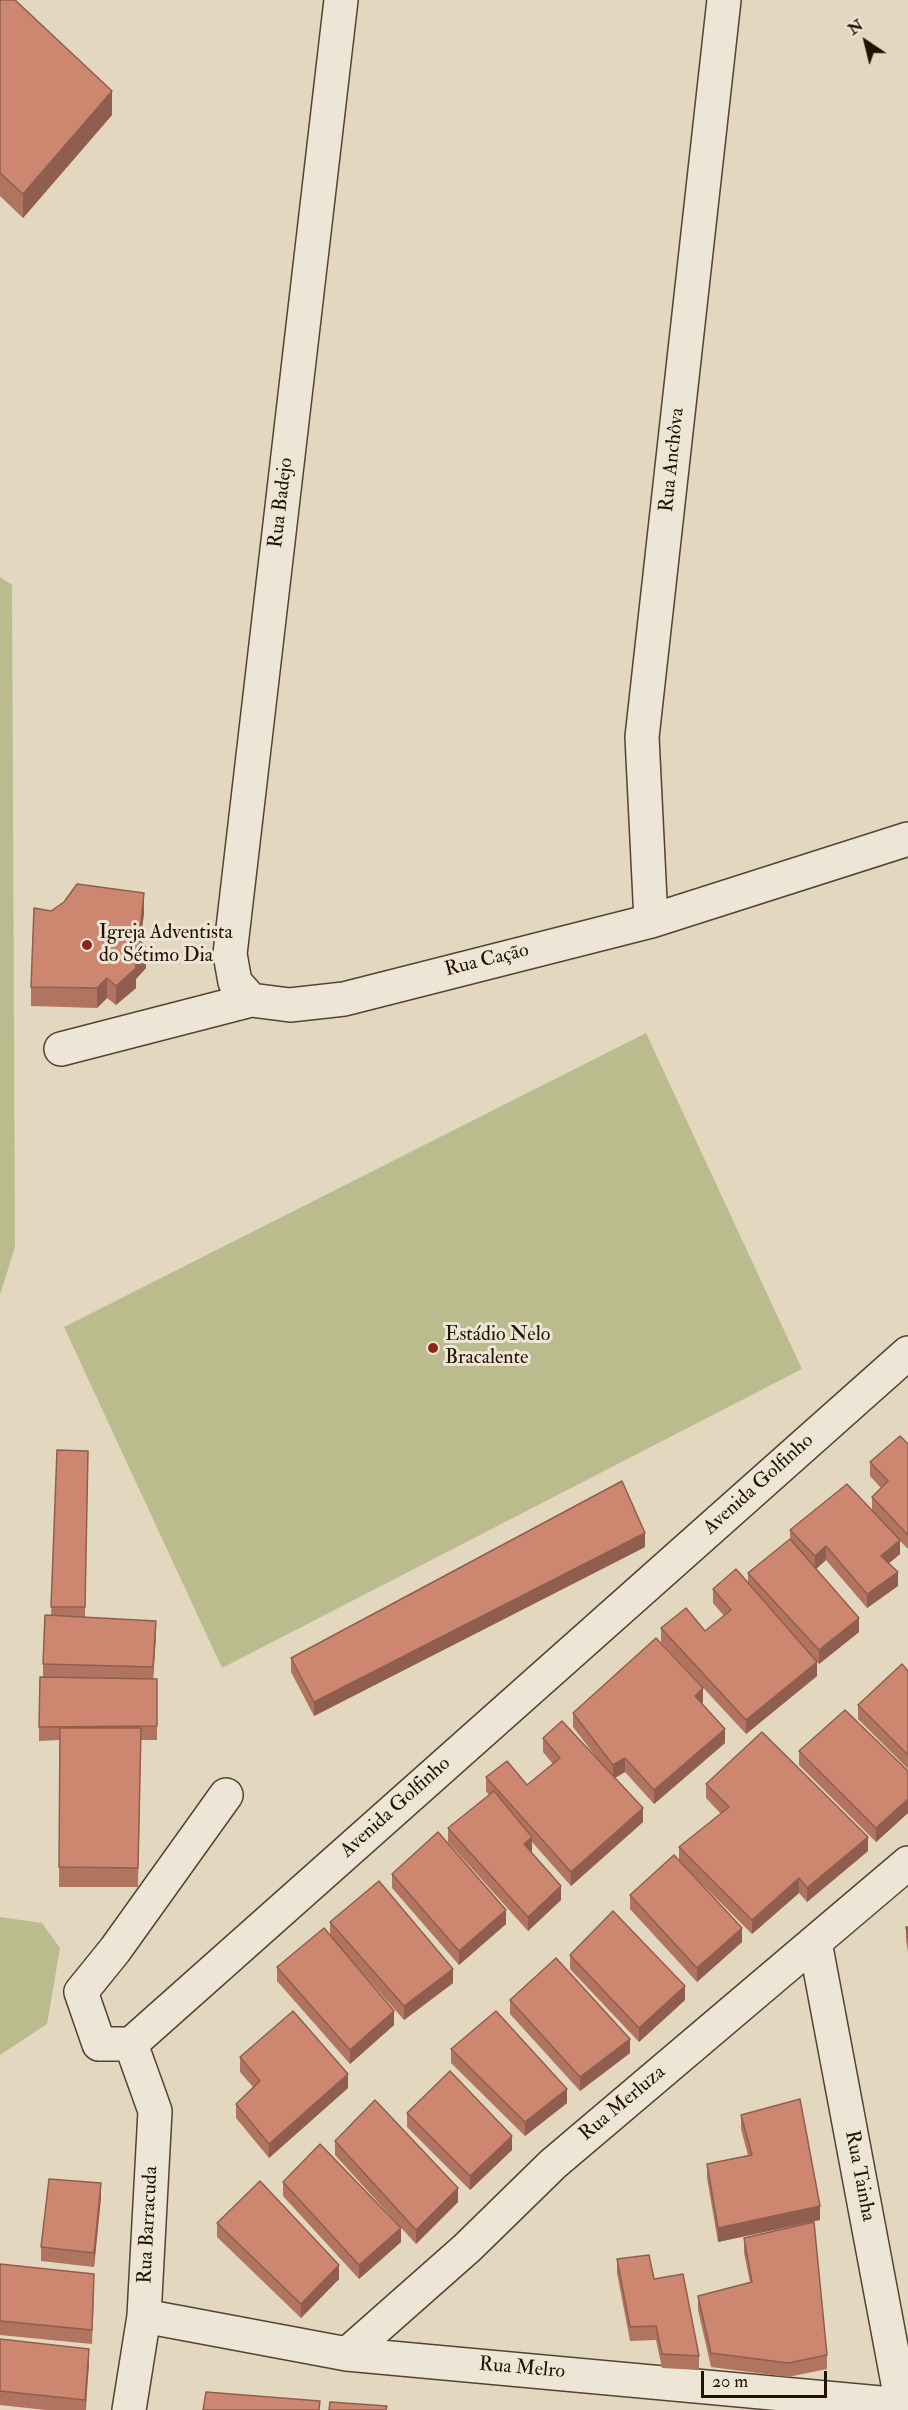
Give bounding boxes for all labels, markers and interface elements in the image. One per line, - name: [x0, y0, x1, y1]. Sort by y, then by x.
- north arrow: [836, 12, 896, 72]
- text: N: [844, 15, 867, 40]
- street label: Rua Anchôva: [656, 407, 690, 513]
- street label: Rua Badejo: [265, 457, 299, 549]
- place label: Igreja Adventista do Sétimo Dia: [99, 922, 233, 969]
- marker: Igreja Adventista do Sétimo Dia: [80, 938, 94, 952]
- street label: Rua Cação: [443, 939, 531, 983]
- place label: Estádio Nelo Bracalente: [445, 1324, 550, 1371]
- marker: Estádio Nelo Bracalente: [426, 1341, 440, 1355]
- street label: Avenida Golfinho: [699, 1429, 819, 1541]
- street label: Avenida Golfinho: [336, 1752, 456, 1864]
- street label: Rua Merluza: [575, 2061, 671, 2147]
- street label: Rua Tainha: [838, 2129, 880, 2223]
- street label: Rua Barracuda: [134, 2166, 164, 2284]
- street label: Rua Melro: [478, 2353, 566, 2385]
- scale bar: [704, 2359, 830, 2397]
- text: 20 m: [712, 2370, 748, 2393]

